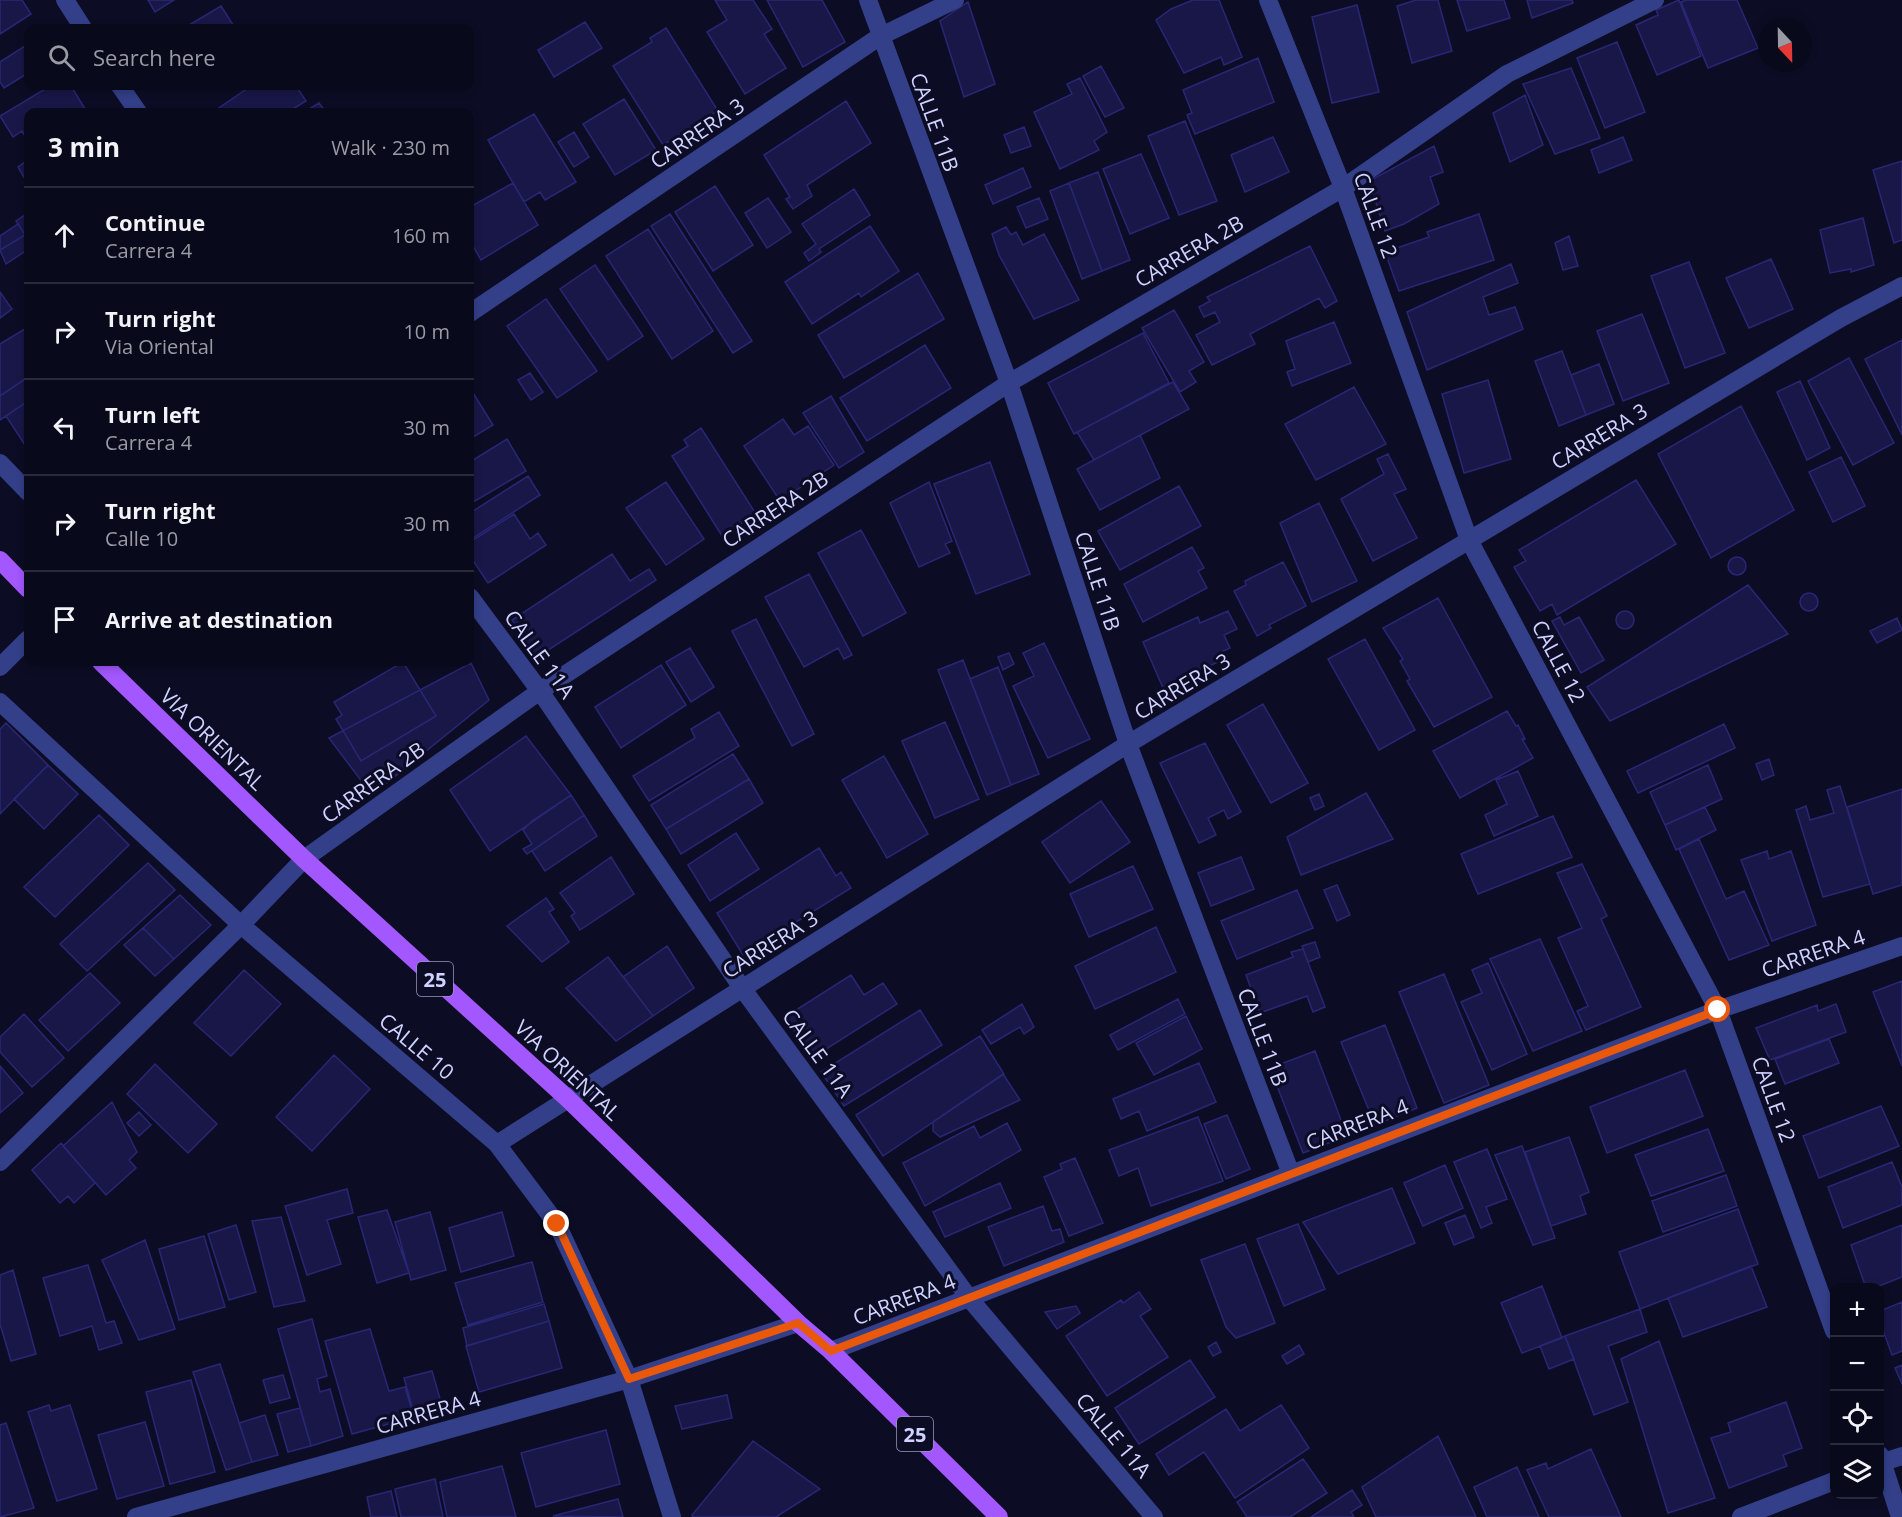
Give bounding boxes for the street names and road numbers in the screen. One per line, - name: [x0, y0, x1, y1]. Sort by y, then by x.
- street label: CALLE 11B: [904, 69, 966, 175]
- street label: CARRERA 3: [644, 91, 750, 175]
- street label: CALLE 12: [1348, 168, 1404, 262]
- street label: CARRERA 2B: [1129, 209, 1249, 293]
- street label: CARRERA 3: [1546, 396, 1652, 476]
- street label: CARRERA 2B: [716, 464, 834, 554]
- street label: CALLE 11B: [1069, 528, 1127, 634]
- street label: CALLE 11A: [498, 604, 582, 704]
- street label: CALLE 12: [1526, 615, 1592, 707]
- street label: CARRERA 3: [1129, 646, 1235, 726]
- street label: VIA ORIENTAL: [155, 682, 272, 796]
- street label: CARRERA 2B: [316, 735, 430, 829]
- street label: CARRERA 3: [717, 904, 823, 984]
- street label: CARRERA 4: [1757, 922, 1869, 984]
- road number: 25: [417, 962, 453, 996]
- street label: CALLE 11B: [1231, 984, 1295, 1090]
- street label: CALLE 11A: [776, 1003, 860, 1103]
- street label: CALLE 10: [374, 1006, 460, 1086]
- street label: VIA ORIENTAL: [509, 1014, 627, 1126]
- street label: CALLE 12: [1746, 1052, 1802, 1146]
- street label: CARRERA 4: [1302, 1092, 1412, 1156]
- street label: CARRERA 4: [849, 1267, 959, 1331]
- street label: CARRERA 4: [372, 1384, 484, 1440]
- street label: CALLE 11A: [1070, 1387, 1158, 1484]
- road number: 25: [897, 1417, 933, 1451]

